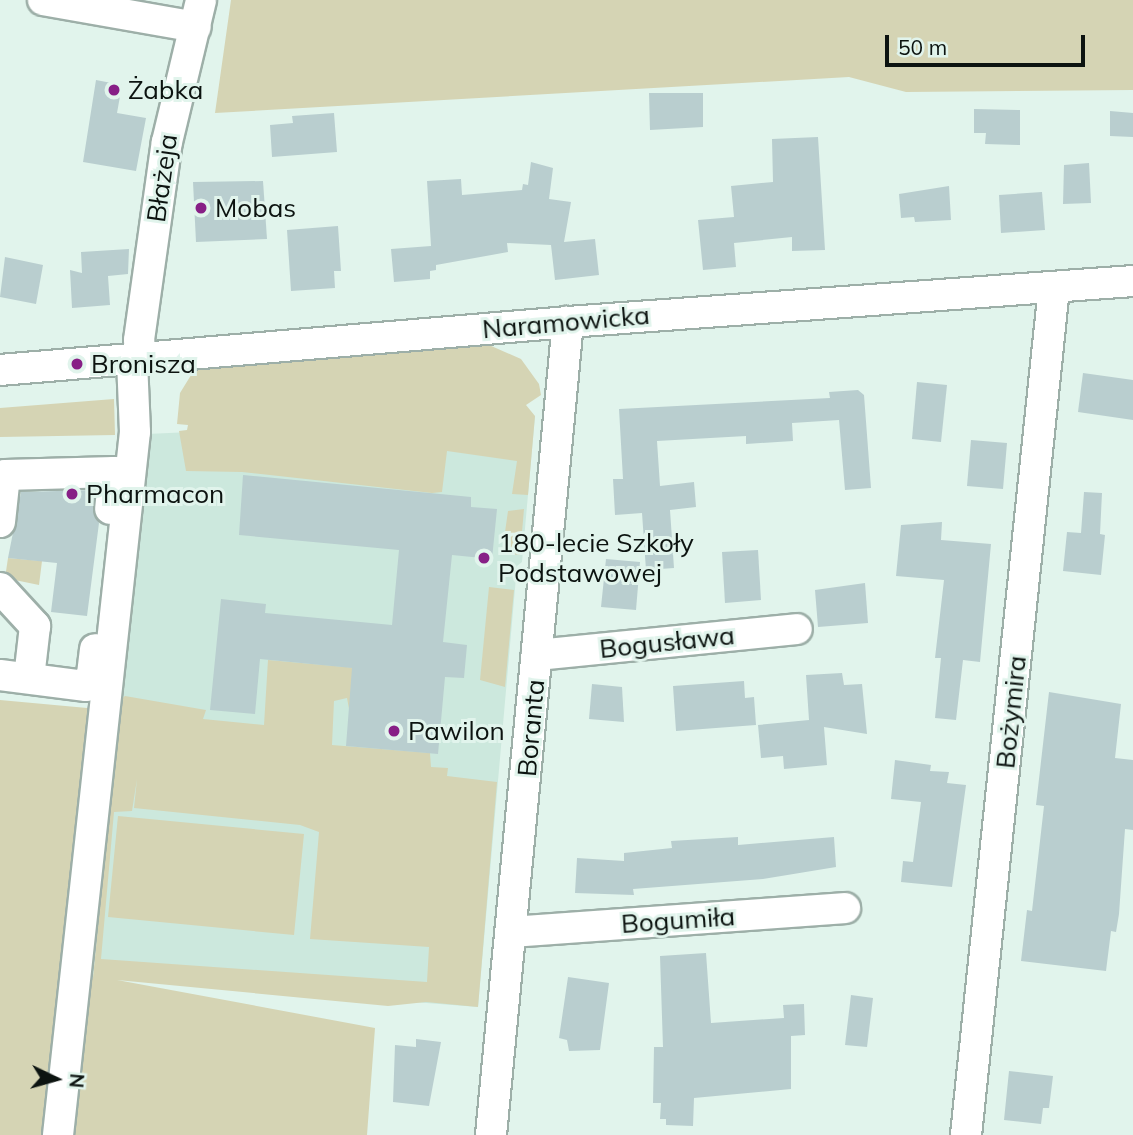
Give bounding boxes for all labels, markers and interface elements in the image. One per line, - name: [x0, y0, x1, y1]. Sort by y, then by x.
- scale bar: [888, 21, 1088, 65]
- text: 50 m: [898, 34, 947, 60]
- place label: Żabka: [128, 74, 203, 106]
- marker: Żabka: [106, 82, 122, 98]
- street label: Błażeja: [140, 132, 184, 224]
- place label: Mobas: [215, 192, 296, 224]
- marker: Mobas: [193, 200, 209, 216]
- street label: Naramowicka: [481, 299, 651, 345]
- place label: Bronisza: [91, 348, 196, 380]
- marker: Bronisza: [69, 356, 85, 372]
- place label: Pharmacon: [86, 478, 224, 510]
- marker: Pharmacon: [64, 486, 80, 502]
- place label: 180-lecie Szkoły Podstawowej: [498, 527, 694, 588]
- marker: 180-lecie Szkoły Podstawowej: [476, 550, 492, 566]
- street label: Bogusława: [598, 619, 736, 665]
- street label: Bożymira: [990, 654, 1032, 770]
- street label: Boranta: [511, 678, 551, 778]
- place label: Pawilon: [408, 715, 505, 747]
- marker: Pawilon: [386, 723, 402, 739]
- street label: Bogumiła: [620, 900, 736, 940]
- north arrow: [21, 1044, 91, 1114]
- text: N: [64, 1073, 90, 1089]

